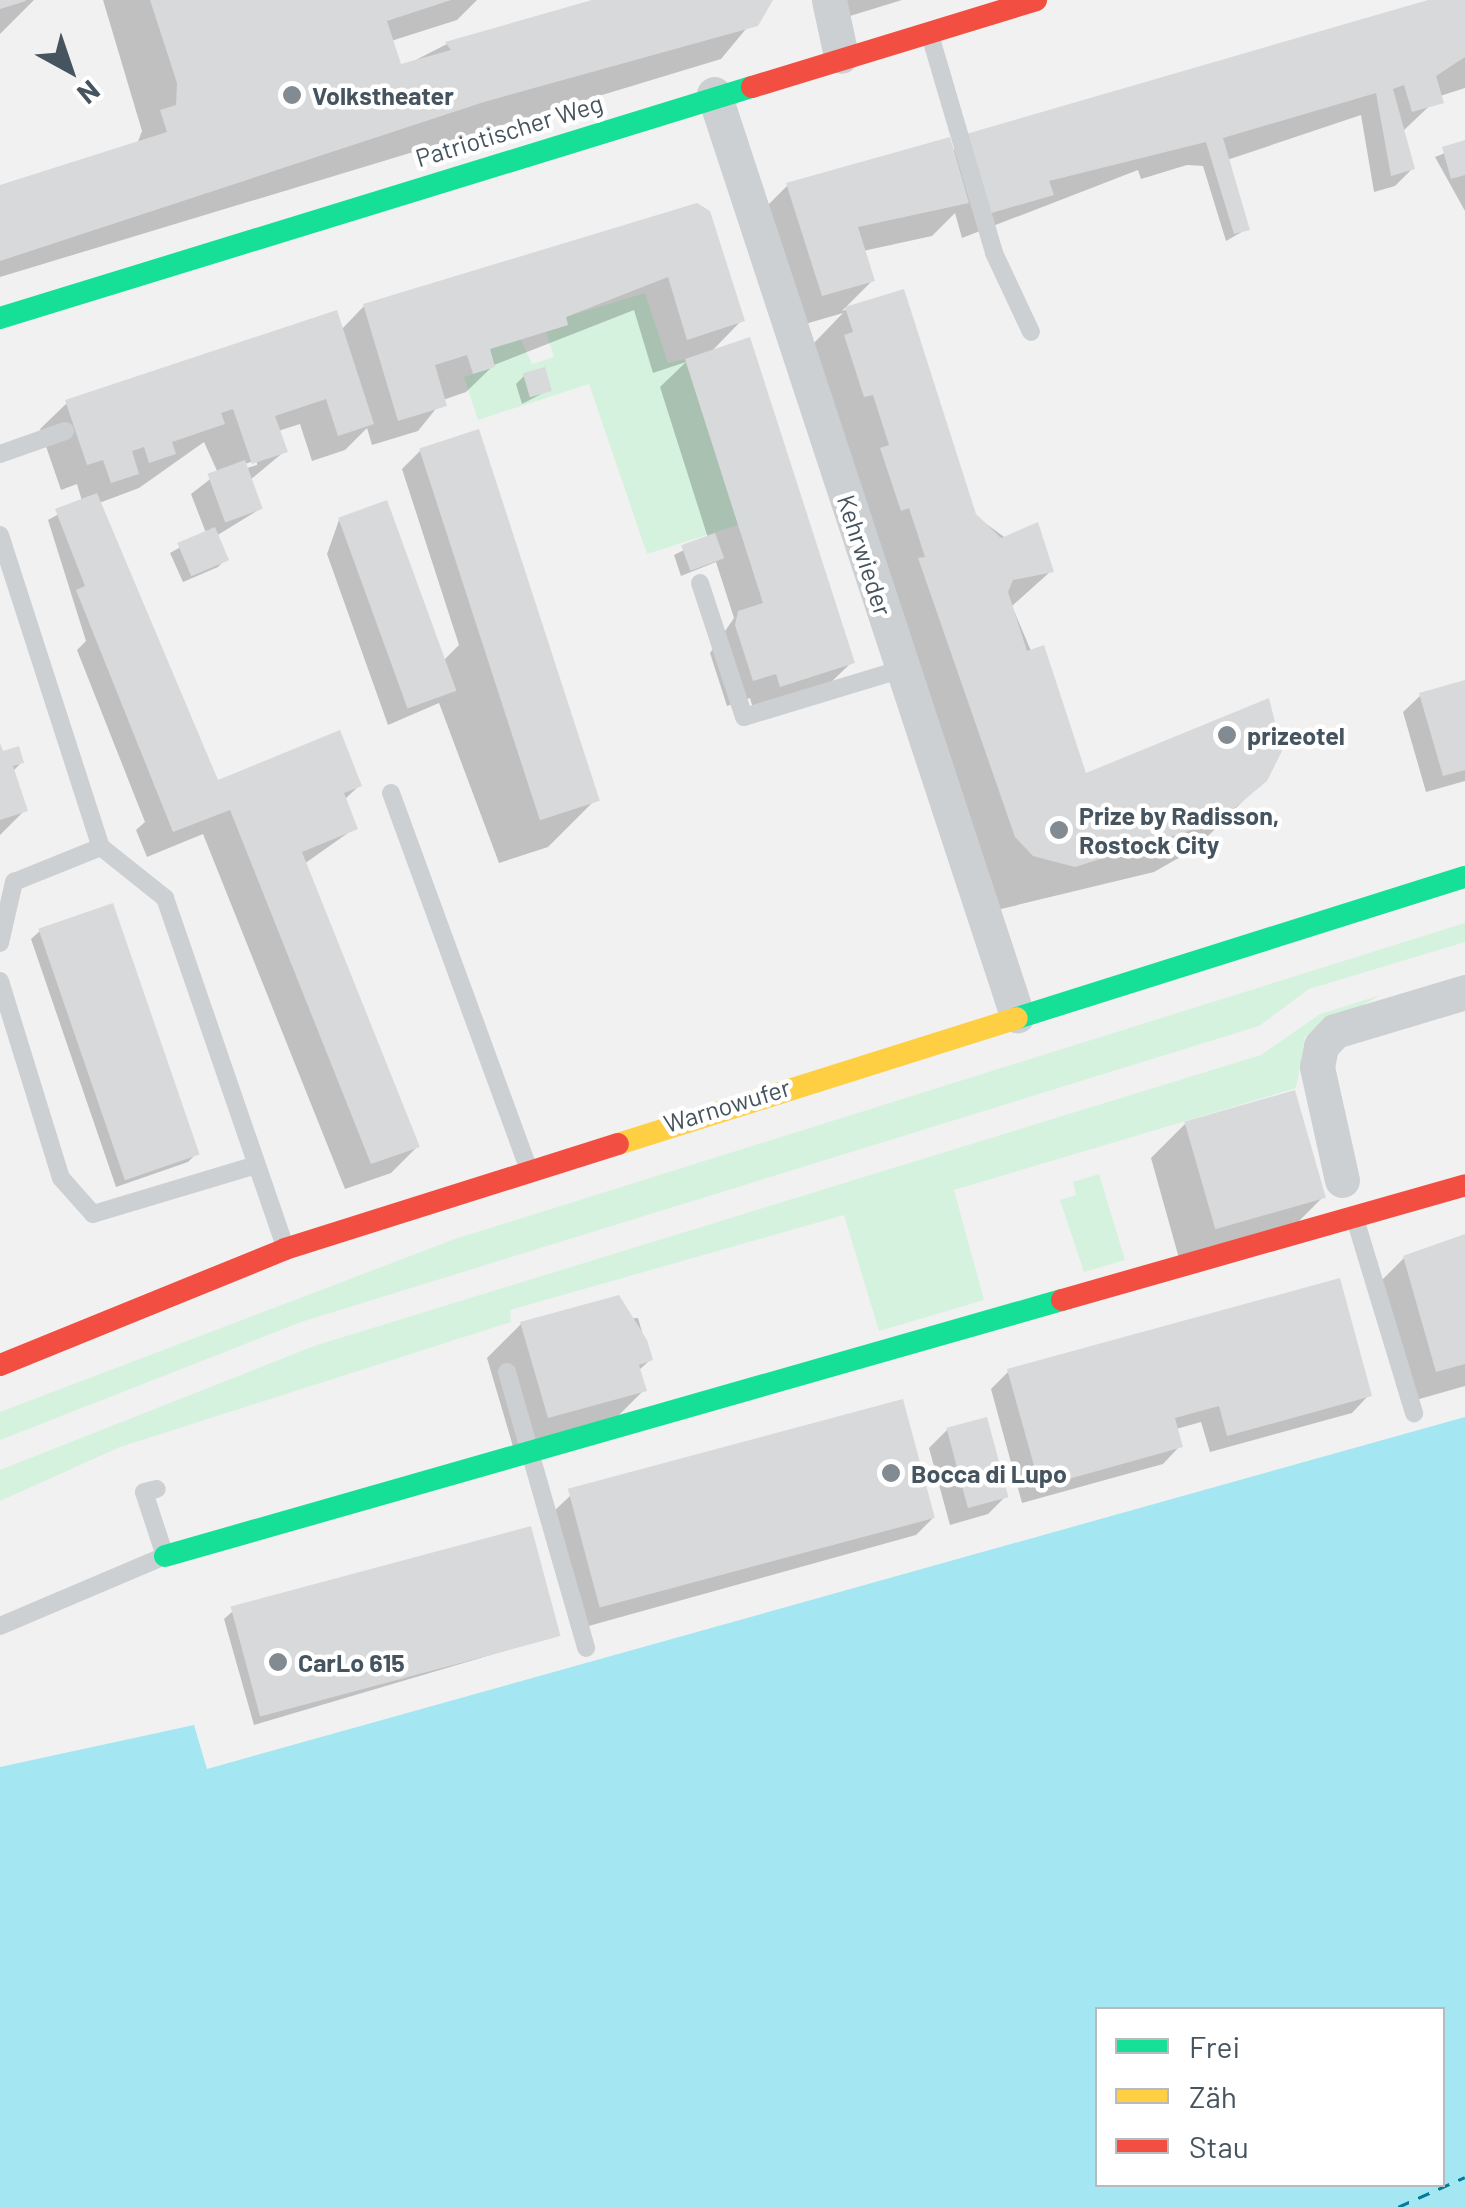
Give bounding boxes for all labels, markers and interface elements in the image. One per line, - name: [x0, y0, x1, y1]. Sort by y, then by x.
- north arrow: [20, 20, 120, 120]
- text: N: [71, 74, 107, 112]
- place label: Volkstheater: [312, 80, 454, 110]
- marker: Volkstheater: [281, 84, 303, 106]
- street label: Patriotischer Weg: [412, 87, 606, 173]
- street label: Kehrwieder: [831, 491, 899, 619]
- place label: prizeotel: [1247, 720, 1345, 750]
- marker: prizeotel: [1216, 724, 1238, 746]
- place label: Prize by Radisson, Rostock City: [1079, 801, 1279, 860]
- marker: Prize by Radisson, Rostock City: [1048, 819, 1070, 841]
- street label: Warnowufer: [660, 1072, 794, 1138]
- place label: Bocca di Lupo: [911, 1458, 1067, 1488]
- marker: Bocca di Lupo: [880, 1462, 902, 1484]
- place label: CarLo 615: [298, 1647, 405, 1677]
- marker: CarLo 615: [267, 1651, 289, 1673]
- legend: [1095, 2007, 1445, 2187]
- text: Frei: [1189, 2028, 1240, 2064]
- text: Zäh: [1189, 2078, 1237, 2114]
- text: Stau: [1189, 2128, 1249, 2164]

